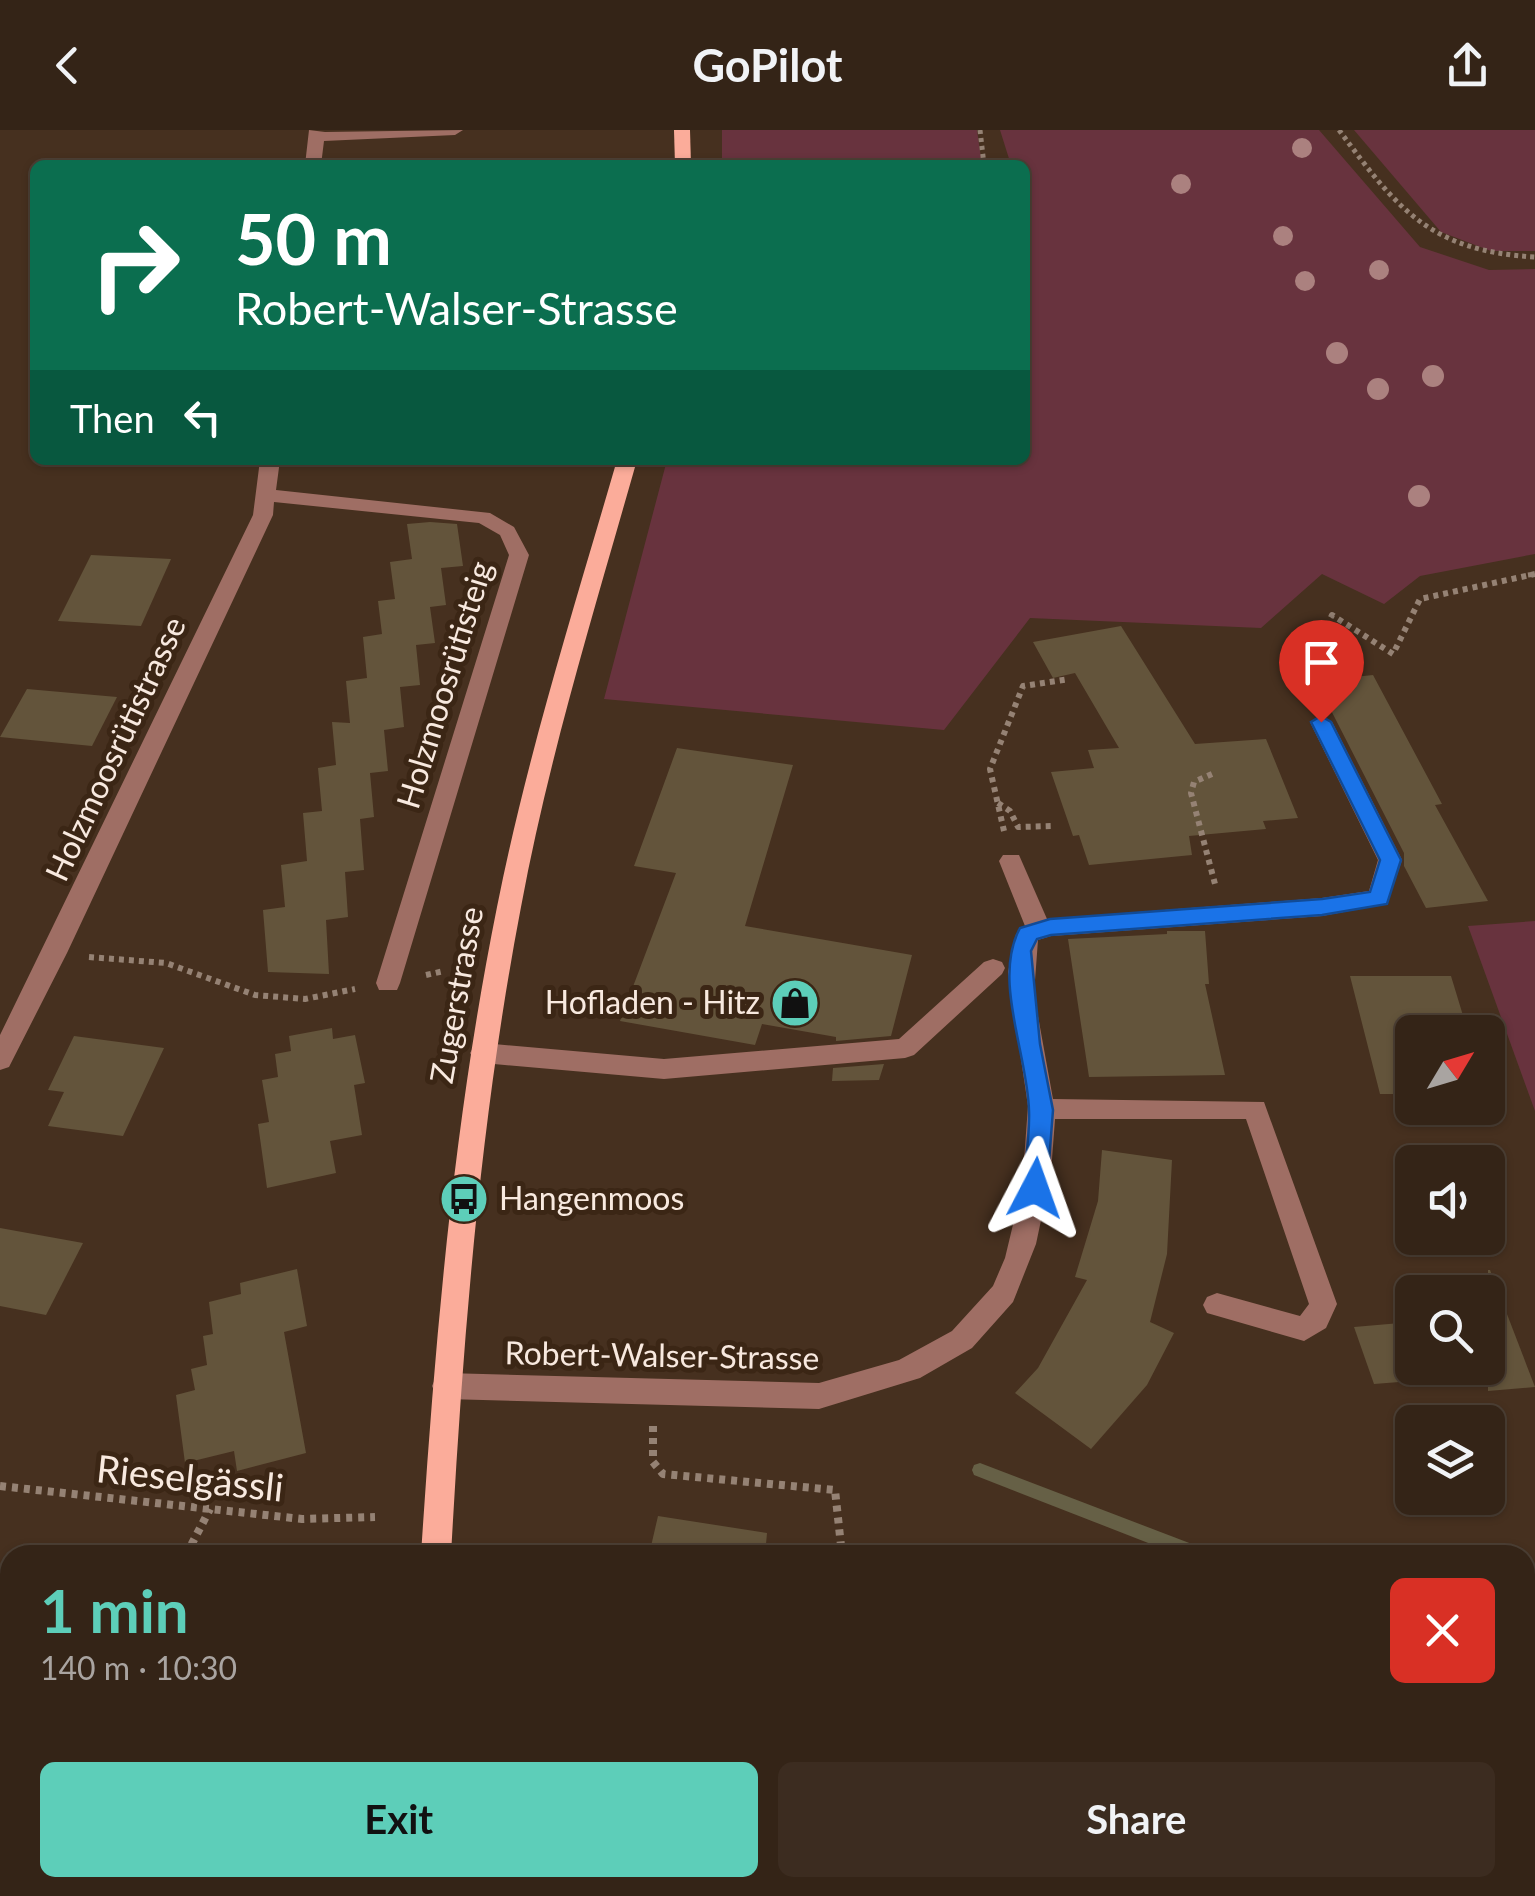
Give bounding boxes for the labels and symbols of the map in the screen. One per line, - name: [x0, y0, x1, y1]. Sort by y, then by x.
- street label: Holzmoosrütisteig: [387, 556, 500, 813]
- street label: Holzmoosrütistrasse: [36, 610, 193, 887]
- pin: [1279, 620, 1364, 723]
- street label: Zugerstrasse: [421, 903, 490, 1086]
- shop icon: Hofladen - Hitz: [769, 977, 821, 1029]
- place label: Hofladen - Hitz: [545, 982, 760, 1021]
- north arrow: [1395, 1015, 1505, 1125]
- position arrow: [983, 1136, 1087, 1240]
- bus stop icon: Hangenmoos: [438, 1173, 490, 1225]
- place label: Hangenmoos: [499, 1178, 684, 1217]
- street label: Robert-Walser-Strasse: [504, 1332, 820, 1377]
- street label: Rieselgässli: [94, 1444, 286, 1510]

